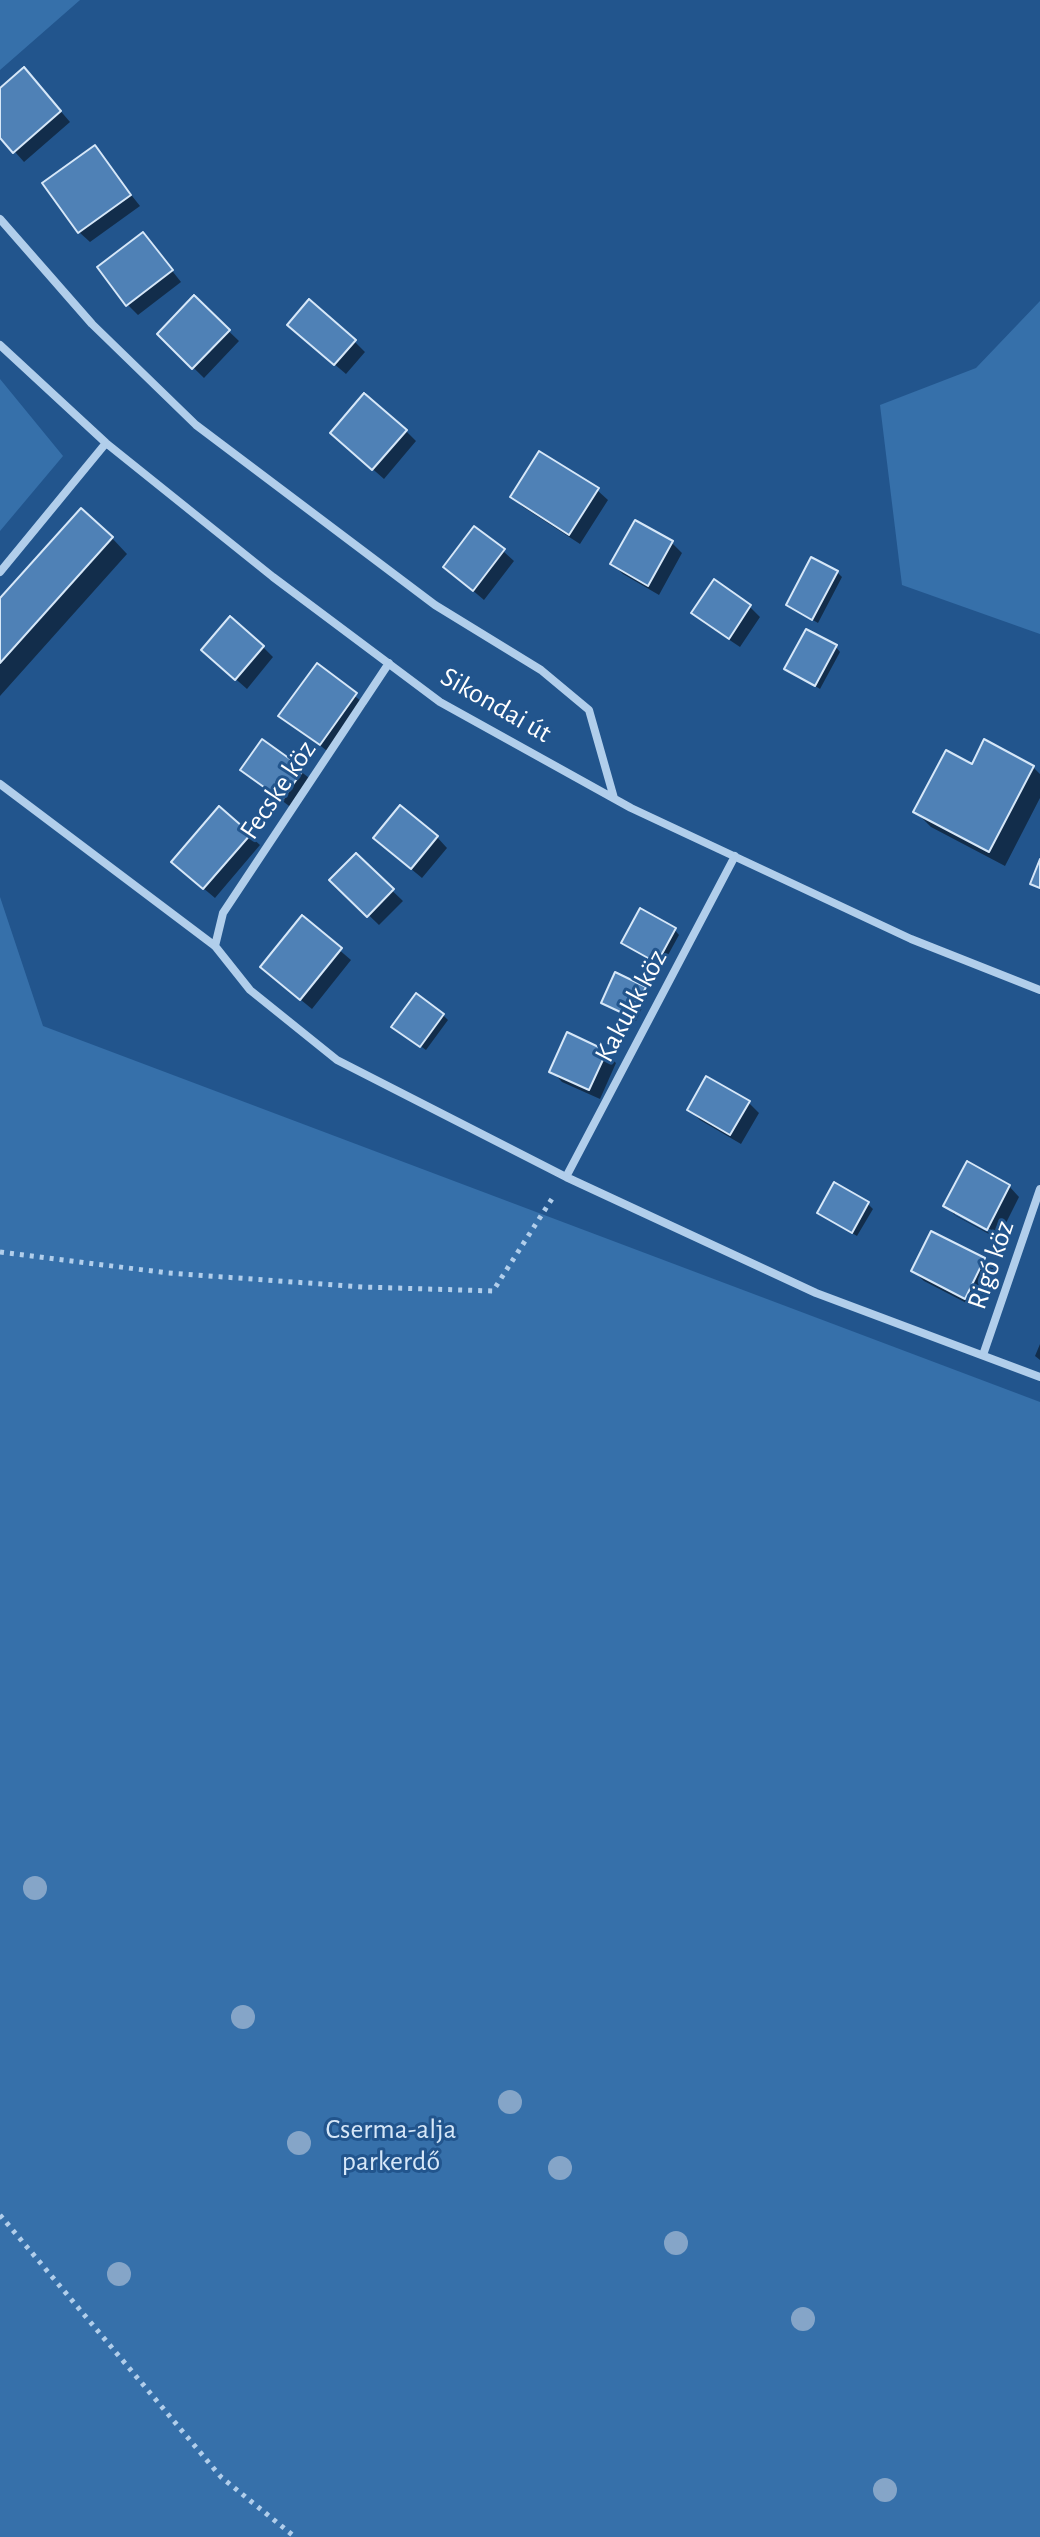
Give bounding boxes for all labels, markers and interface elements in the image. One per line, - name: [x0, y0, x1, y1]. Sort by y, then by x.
- street label: Sikondai út: [435, 660, 557, 750]
- street label: Fecske köz: [233, 734, 323, 846]
- street label: Kakukk köz: [587, 944, 675, 1068]
- street label: Rigó köz: [960, 1216, 1022, 1314]
- park label: Cserma-alja parkerdő: [326, 2113, 456, 2179]

